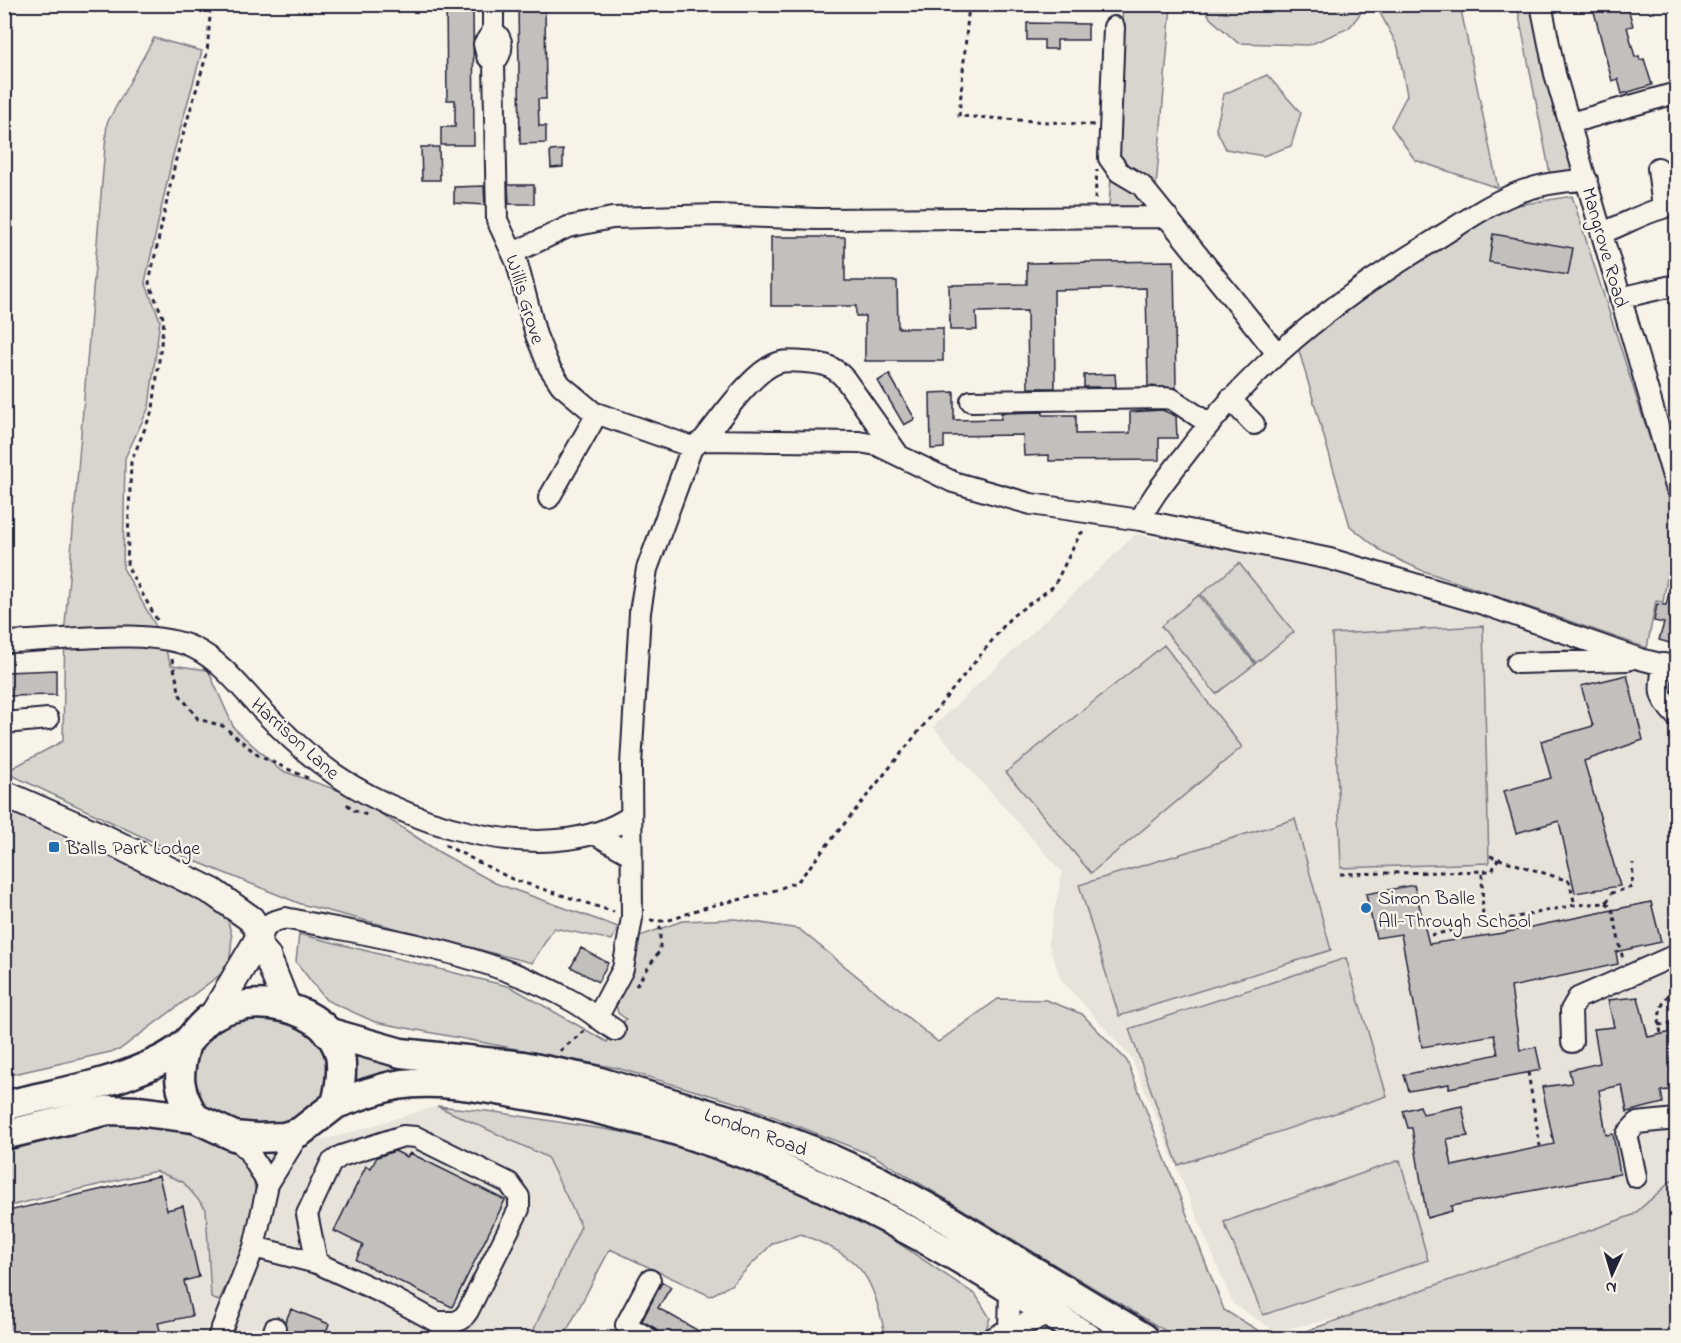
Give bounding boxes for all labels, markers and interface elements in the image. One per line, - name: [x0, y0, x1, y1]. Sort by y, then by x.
- street label: Mangrove Road: [1572, 184, 1635, 312]
- street label: Willis Grove: [496, 251, 551, 348]
- street label: Harrison Lane: [243, 692, 345, 788]
- place label: Balls Park Lodge: [65, 835, 200, 865]
- marker: Balls Park Lodge: [47, 840, 61, 854]
- place label: Simon Balle All-Through School: [1378, 885, 1531, 938]
- marker: Simon Balle All-Through School: [1359, 901, 1373, 915]
- street label: London Road: [700, 1101, 811, 1165]
- north arrow: [1582, 1244, 1642, 1304]
- text: N: [1605, 1275, 1617, 1299]

